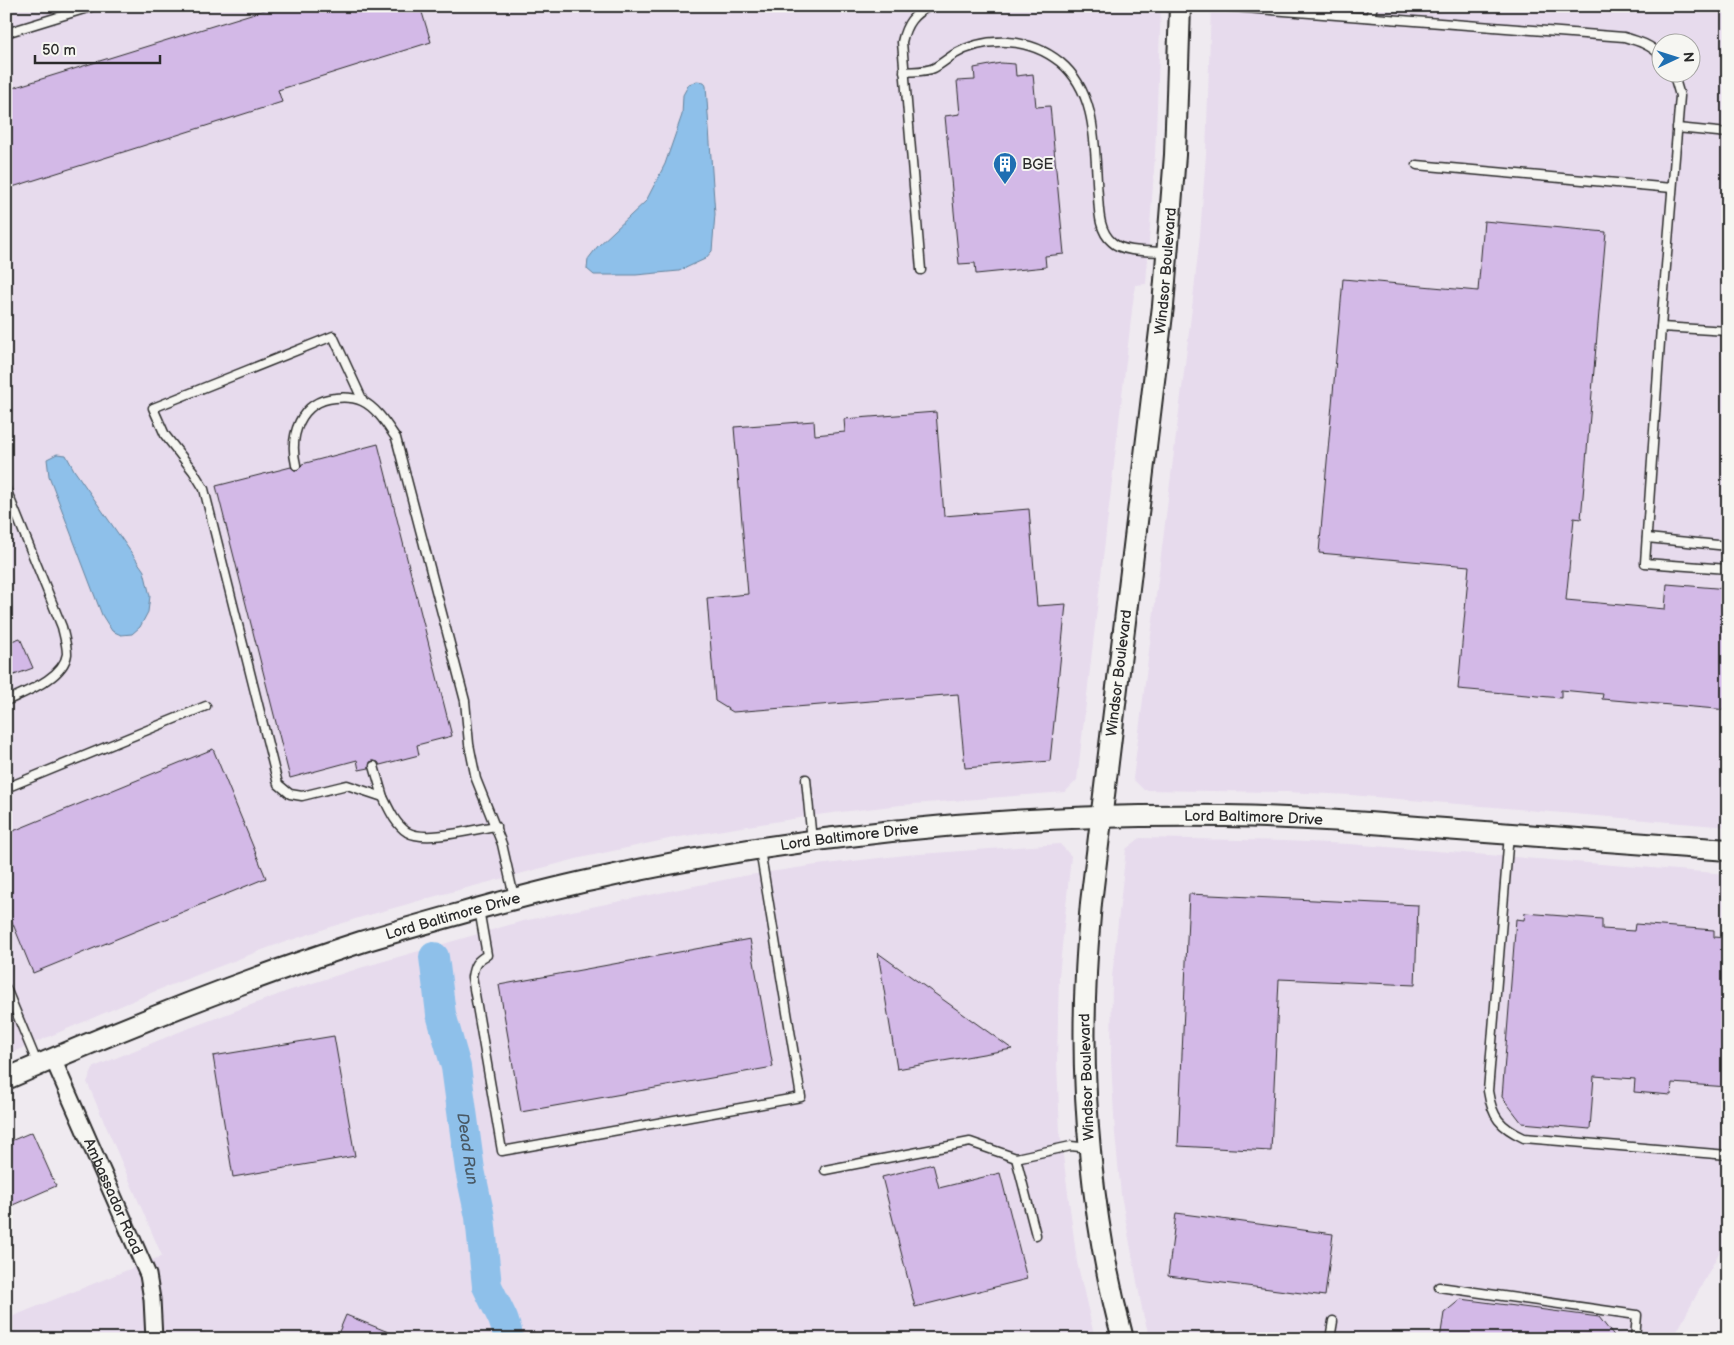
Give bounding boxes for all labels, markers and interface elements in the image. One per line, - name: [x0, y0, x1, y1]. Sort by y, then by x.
- scale bar: [35, 32, 160, 64]
- north arrow: [1652, 32, 1702, 82]
- text: 50 m: [42, 41, 76, 60]
- text: N: [1680, 51, 1697, 63]
- building icon: BGE: [992, 151, 1018, 185]
- place label: BGE: [1022, 155, 1054, 174]
- street label: Windsor Boulevard: [1150, 207, 1180, 335]
- street label: Windsor Boulevard: [1102, 609, 1136, 738]
- street label: Lord Baltimore Drive: [1184, 806, 1324, 829]
- street label: Lord Baltimore Drive: [779, 819, 919, 855]
- street label: Lord Baltimore Drive: [383, 888, 522, 944]
- street label: Windsor Boulevard: [1075, 1013, 1099, 1141]
- water label: Dead Run: [453, 1111, 482, 1187]
- street label: Ambassador Road: [80, 1135, 147, 1257]

